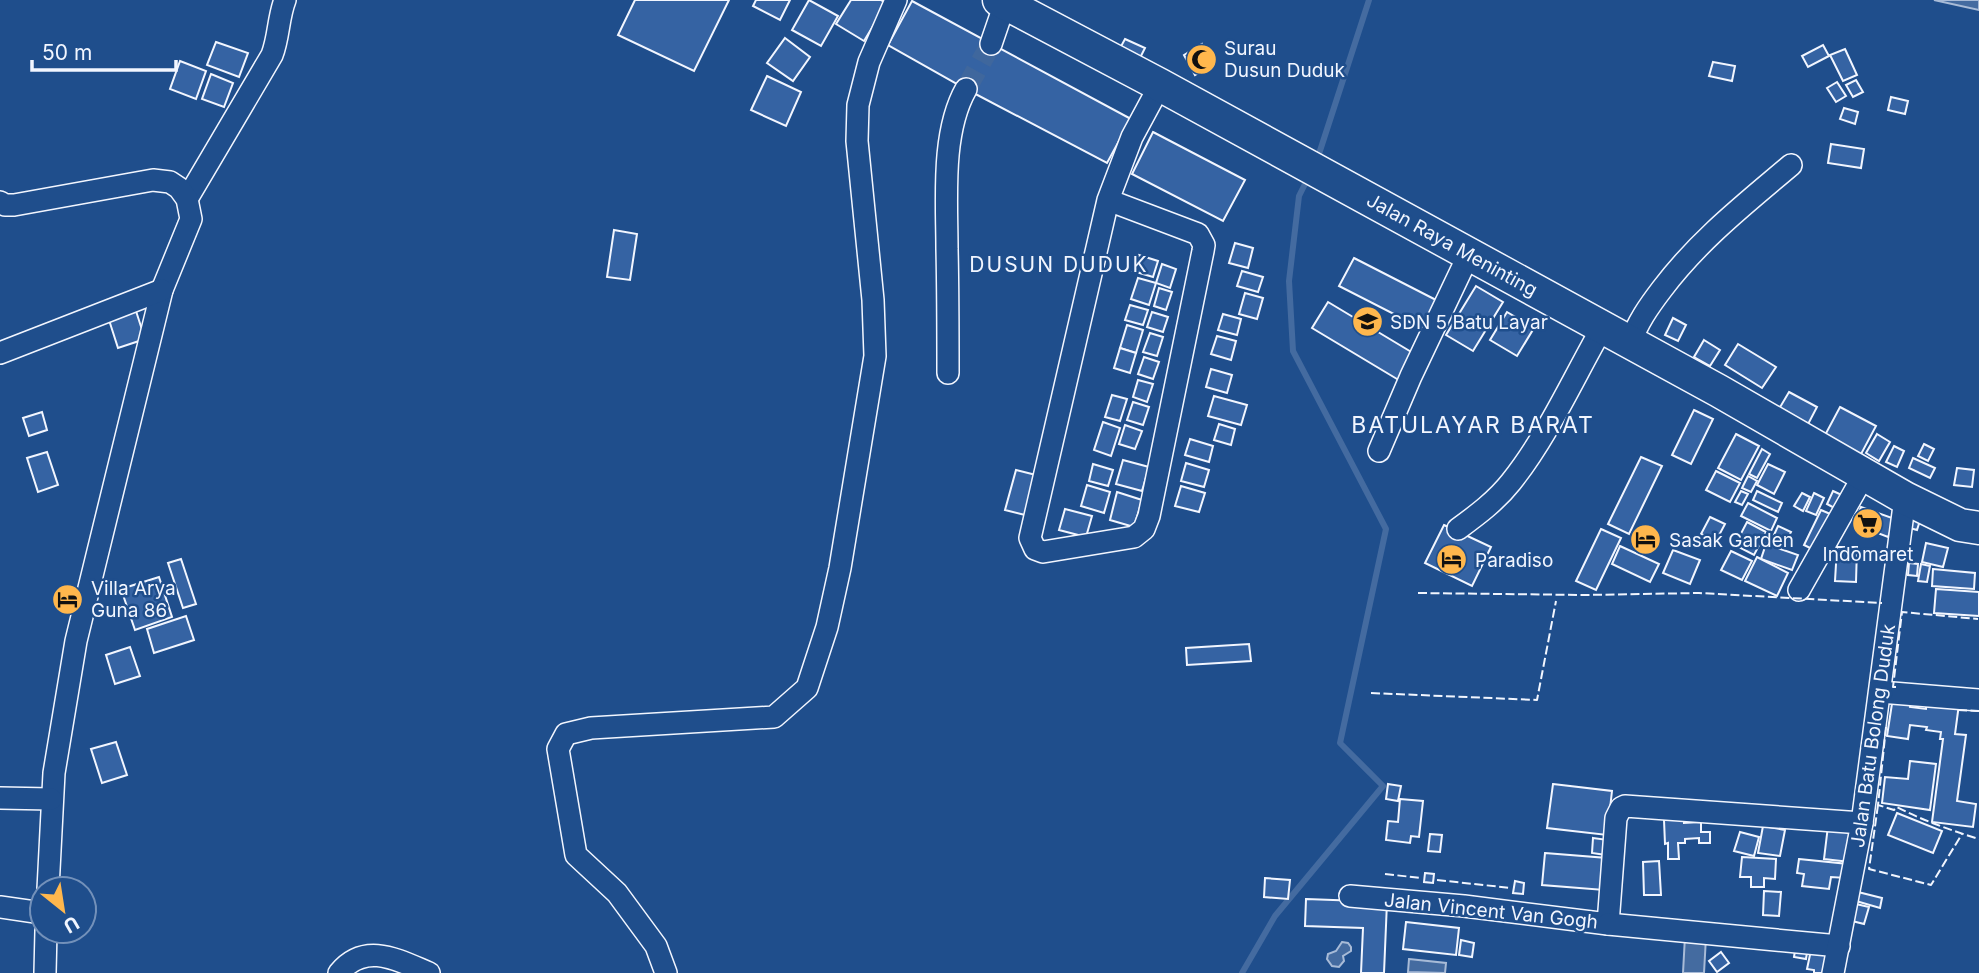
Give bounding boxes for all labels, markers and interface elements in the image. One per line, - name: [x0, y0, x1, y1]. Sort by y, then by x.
- scale bar: [32, 28, 175, 72]
- place label: Surau Dusun Duduk: [1224, 37, 1346, 82]
- text: 50 m: [42, 40, 92, 65]
- mosque icon: Surau Dusun Duduk: [1184, 42, 1218, 76]
- street label: Jalan Raya Meninting: [1363, 189, 1541, 301]
- district label: DUSUN DUDUK: [969, 252, 1149, 277]
- school or university icon: SDN 5 Batu Layar: [1350, 305, 1384, 339]
- place label: SDN 5 Batu Layar: [1390, 311, 1548, 334]
- district label: BATULAYAR BARAT: [1351, 411, 1595, 439]
- supermarket icon: Indomaret: [1851, 506, 1885, 540]
- hotel icon: Sasak Garden: [1629, 523, 1663, 557]
- place label: Sasak Garden: [1669, 529, 1794, 552]
- hotel icon: Paradiso: [1435, 543, 1469, 577]
- place label: Indomaret: [1823, 543, 1913, 566]
- place label: Paradiso: [1475, 549, 1553, 572]
- place label: Villa Arya Guna 86: [91, 577, 176, 622]
- hotel icon: Villa Arya Guna 86: [51, 582, 85, 616]
- street label: Jalan Batu Bolong Duduk: [1846, 622, 1900, 849]
- north arrow: [28, 875, 98, 945]
- street label: Jalan Vincent Van Gogh: [1383, 888, 1599, 934]
- text: U: [59, 911, 83, 938]

